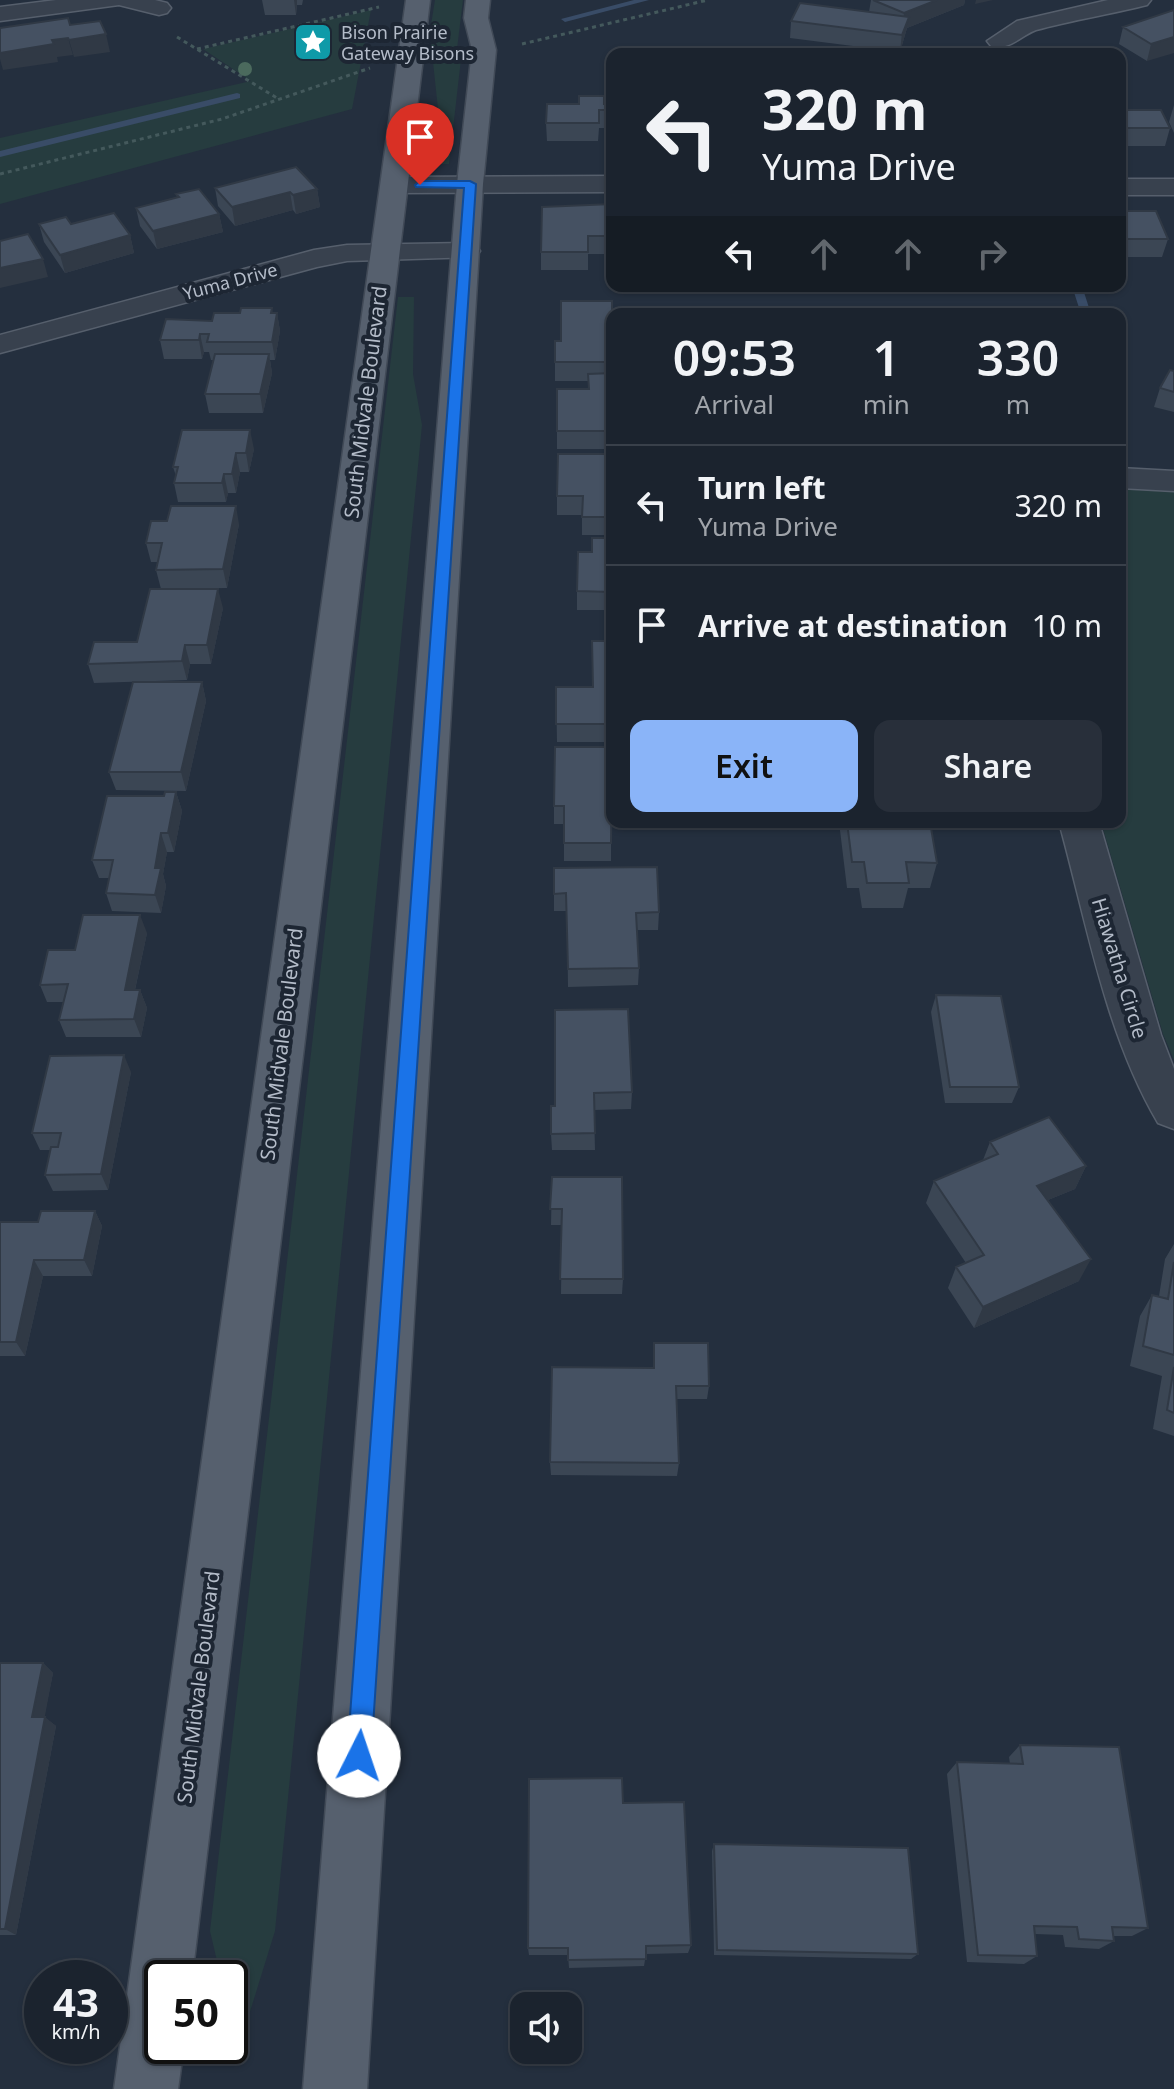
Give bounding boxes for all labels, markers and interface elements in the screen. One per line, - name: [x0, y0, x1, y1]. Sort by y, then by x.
- place label: Bison Prairie Gateway Bisons: [341, 20, 474, 65]
- place icon: Bison Prairie Gateway Bisons: [292, 21, 334, 63]
- text: 320 m: [762, 70, 927, 146]
- icon: left: [630, 80, 734, 184]
- pin: [386, 103, 454, 185]
- icon: arrive: [398, 115, 442, 159]
- text: Yuma Drive: [762, 142, 956, 191]
- icon: left: [718, 232, 762, 276]
- icon: ahead: [802, 232, 846, 276]
- icon: ahead: [886, 232, 930, 276]
- icon: right: [970, 232, 1014, 276]
- street label: Yuma Drive: [180, 257, 280, 305]
- street label: South Midvale Boulevard: [337, 284, 393, 520]
- text: 09:53: [673, 325, 796, 390]
- text: 1: [873, 325, 900, 390]
- text: 330: [977, 325, 1059, 390]
- text: Arrival: [695, 386, 774, 422]
- text: min: [863, 386, 910, 422]
- text: m: [1006, 386, 1030, 422]
- text: Turn left: [698, 467, 826, 508]
- icon: left: [630, 483, 674, 527]
- text: 320 m: [1015, 485, 1102, 526]
- text: Yuma Drive: [698, 508, 838, 544]
- icon: arrive: [630, 603, 674, 647]
- text: Arrive at destination: [698, 605, 1008, 646]
- text: 10 m: [1032, 605, 1102, 646]
- button: Exit: [630, 720, 858, 812]
- button: Share: [874, 720, 1102, 812]
- street label: Hiawatha Circle: [1086, 894, 1154, 1042]
- street label: South Midvale Boulevard: [253, 926, 309, 1162]
- street label: South Midvale Boulevard: [170, 1569, 226, 1805]
- position arrow: [317, 1714, 401, 1798]
- speed limit sign: 50: [144, 1960, 248, 2064]
- text: 43: [53, 1974, 99, 2029]
- map controls: [510, 1992, 582, 2064]
- button: sound: [510, 1992, 582, 2064]
- text: km/h: [51, 2018, 101, 2045]

